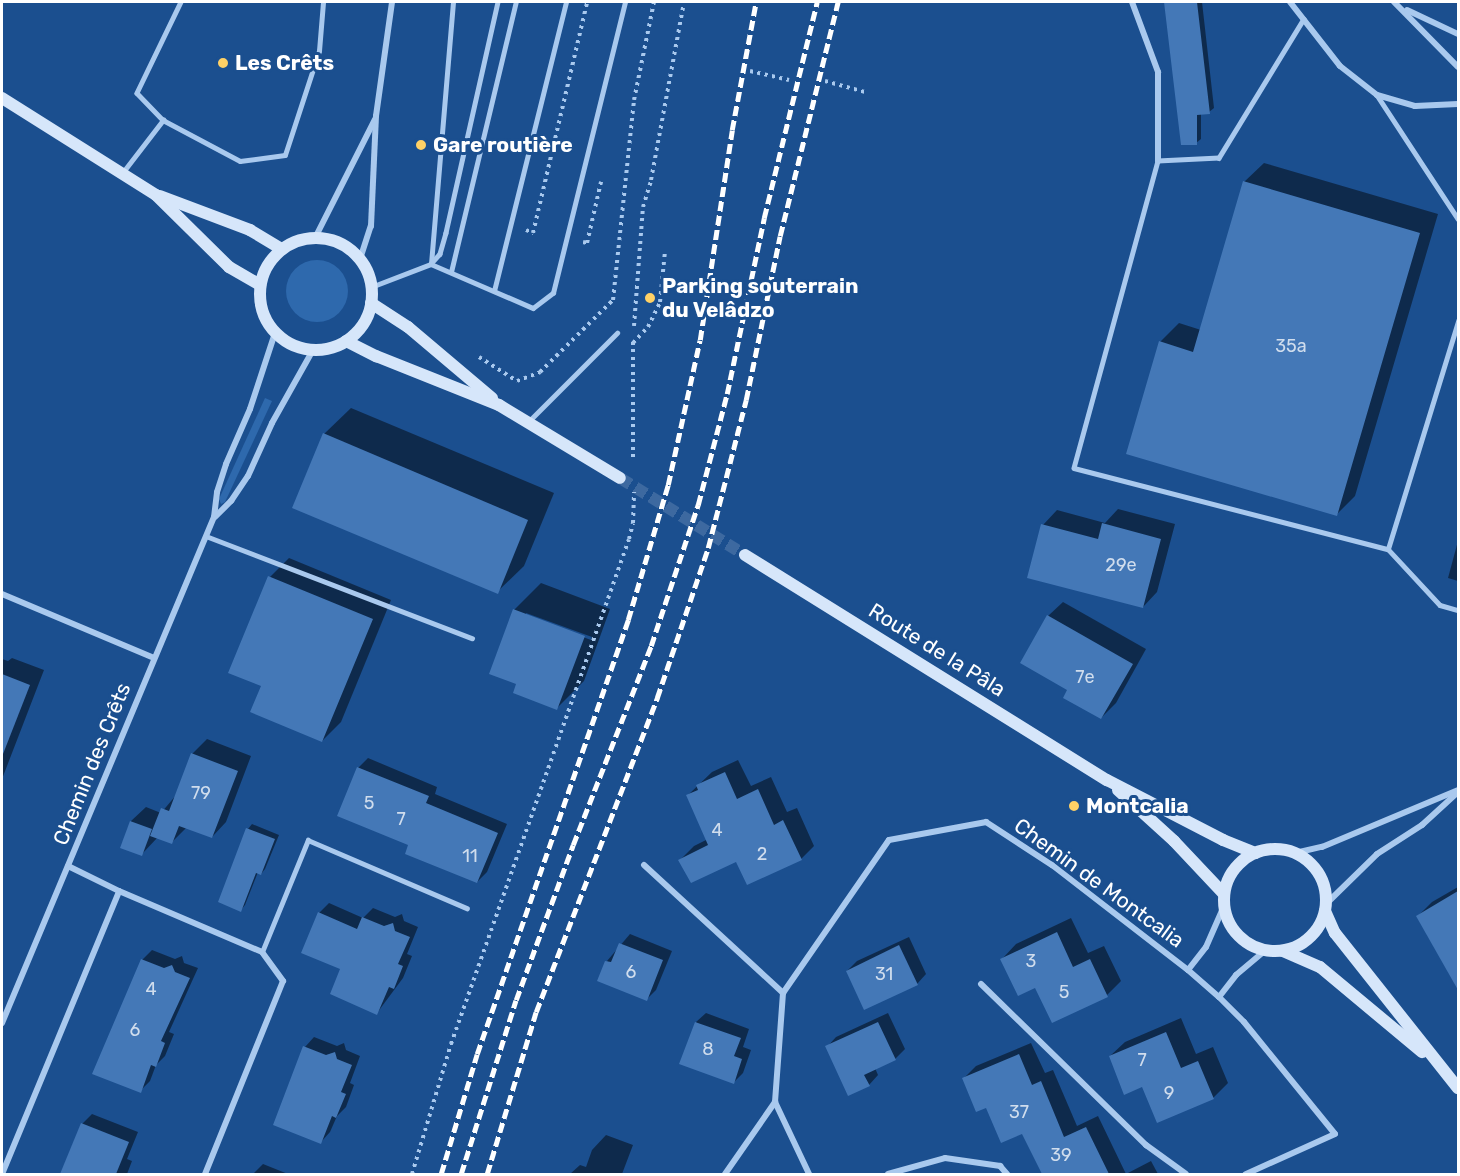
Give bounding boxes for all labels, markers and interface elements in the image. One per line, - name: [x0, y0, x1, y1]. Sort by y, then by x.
- place label: Les Crêts: [235, 50, 334, 76]
- marker: Les Crêts: [216, 56, 230, 70]
- place label: Gare routière: [433, 132, 573, 158]
- marker: Gare routière: [414, 138, 428, 152]
- place label: Parking souterrain du Velâdzo: [662, 273, 858, 323]
- marker: Parking souterrain du Velâdzo: [643, 291, 657, 305]
- house number: 35a: [1275, 335, 1307, 357]
- house number: 29e: [1105, 554, 1137, 576]
- street label: Route de la Pâla: [864, 598, 1010, 702]
- house number: 7e: [1075, 666, 1095, 688]
- street label: Chemin des Crêts: [48, 679, 136, 849]
- house number: 79: [191, 782, 211, 804]
- house number: 5: [364, 792, 374, 814]
- place label: Montcalia: [1086, 793, 1189, 819]
- marker: Montcalia: [1067, 799, 1081, 813]
- house number: 7: [396, 808, 406, 830]
- street label: Chemin de Montcalia: [1009, 813, 1189, 953]
- house number: 4: [711, 819, 723, 841]
- house number: 2: [757, 843, 767, 865]
- house number: 11: [462, 845, 478, 867]
- house number: 3: [1026, 950, 1036, 972]
- house number: 6: [626, 961, 636, 983]
- house number: 31: [875, 963, 893, 985]
- house number: 4: [145, 978, 157, 1000]
- house number: 5: [1059, 981, 1069, 1003]
- house number: 6: [130, 1019, 140, 1041]
- house number: 8: [702, 1038, 714, 1060]
- house number: 7: [1137, 1049, 1147, 1071]
- house number: 9: [1164, 1082, 1174, 1104]
- house number: 37: [1009, 1101, 1029, 1123]
- house number: 39: [1050, 1144, 1072, 1166]

